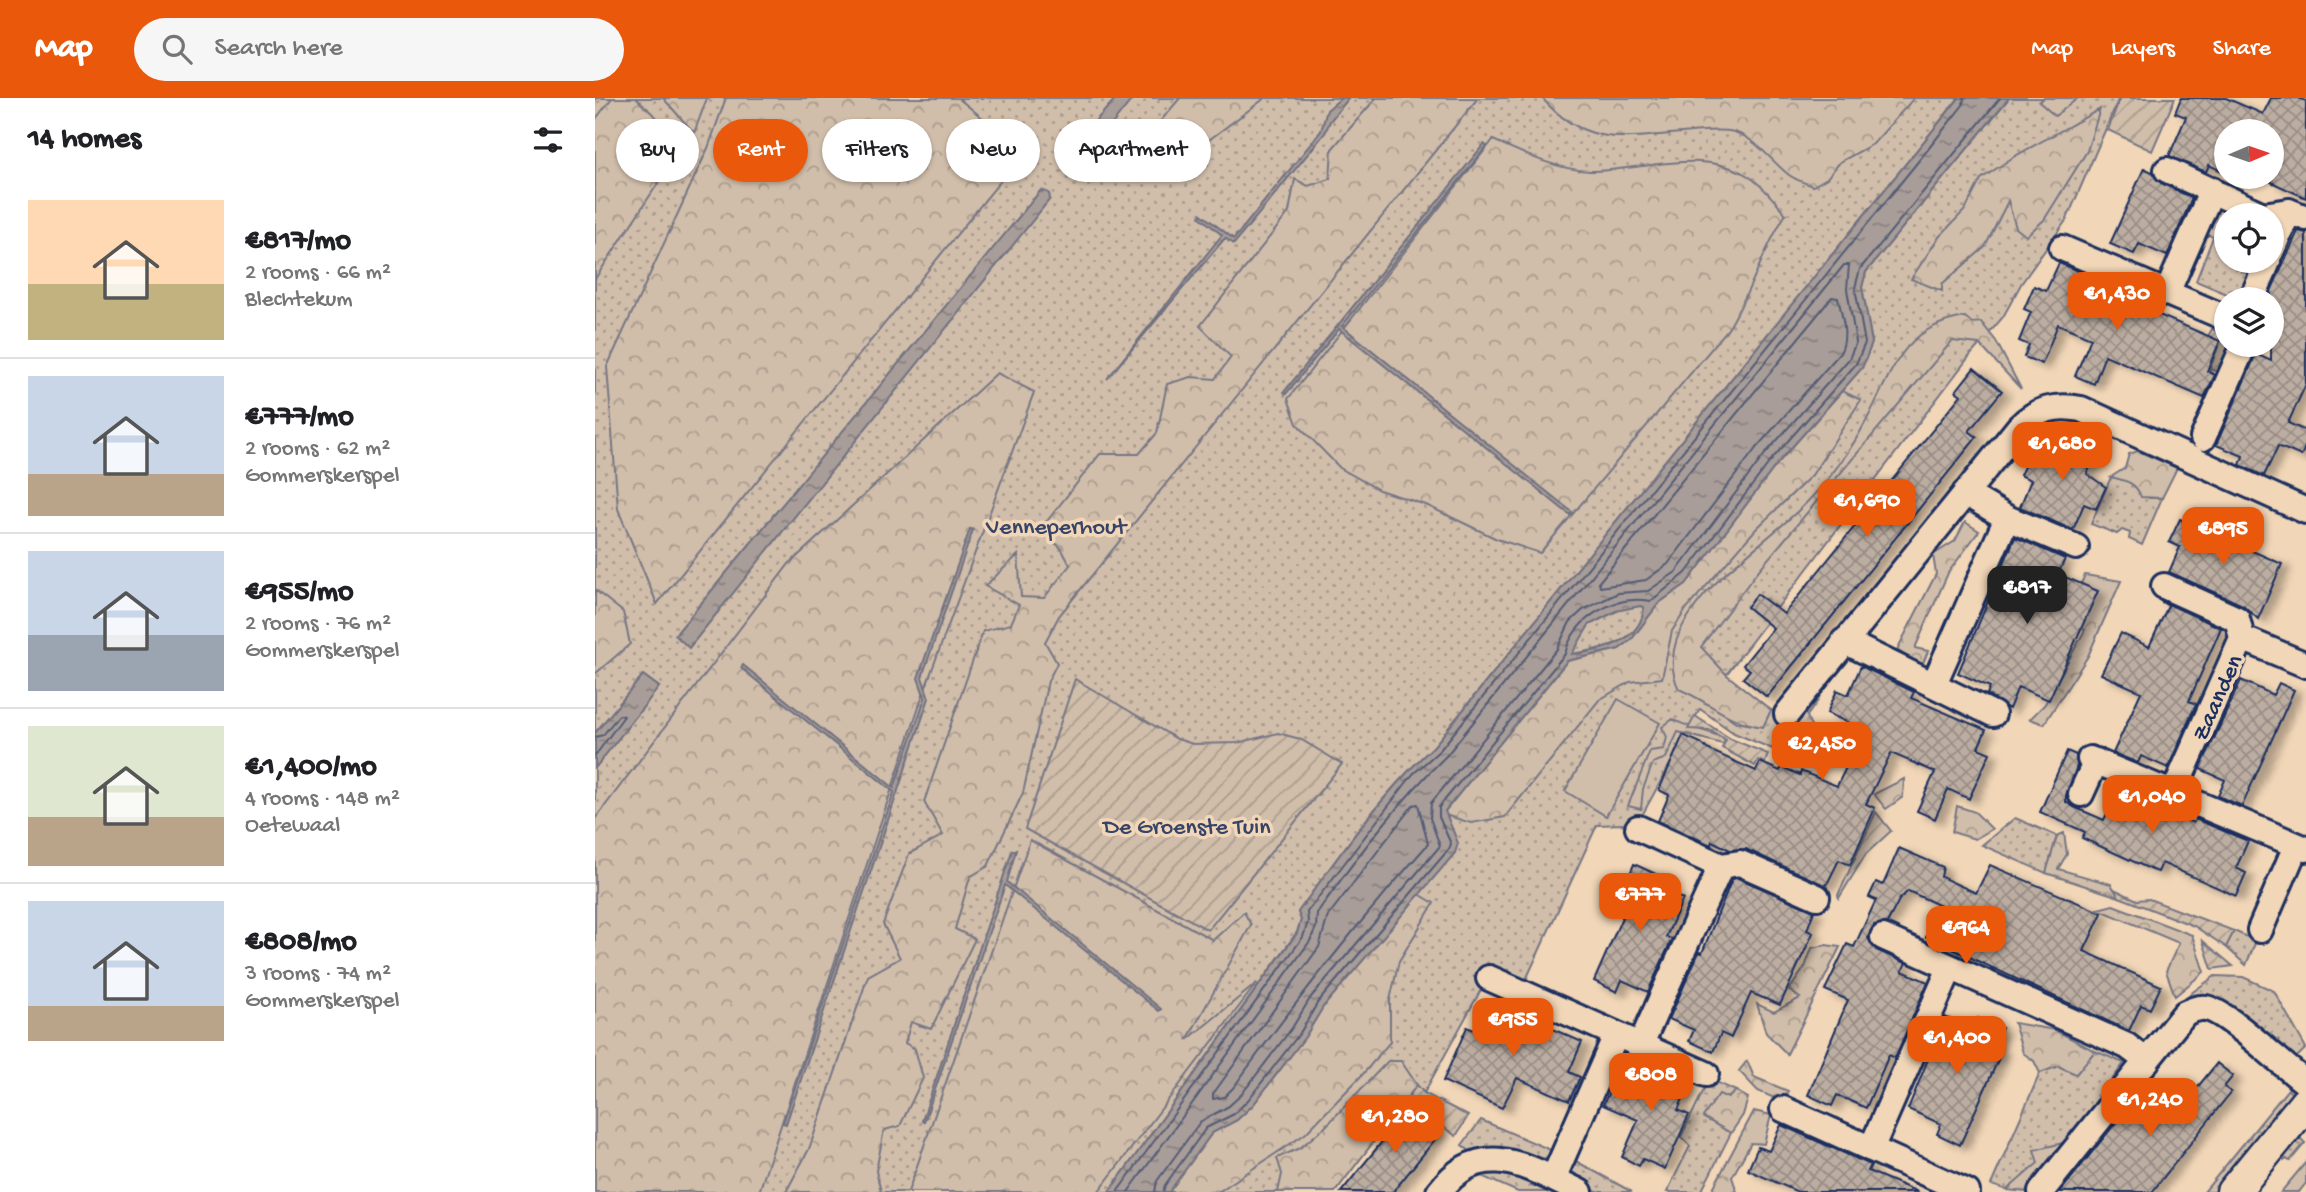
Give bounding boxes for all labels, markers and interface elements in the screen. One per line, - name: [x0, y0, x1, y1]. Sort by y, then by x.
- search box: [134, 18, 624, 81]
- text: Map: [35, 30, 92, 68]
- icon: search: [158, 30, 196, 68]
- text: Search here: [214, 34, 343, 65]
- text: Map: [2031, 35, 2073, 64]
- text: Layers: [2111, 35, 2175, 64]
- text: Share: [2213, 35, 2271, 64]
- chip: Buy: [616, 119, 699, 182]
- chip: Rent: [713, 119, 808, 182]
- chip: Filters: [822, 119, 932, 182]
- chip: New: [946, 119, 1040, 182]
- chip: Apartment: [1054, 119, 1211, 182]
- north arrow: [2214, 119, 2284, 189]
- map controls: [2214, 119, 2284, 357]
- icon: filters: [529, 121, 567, 159]
- text: 14 homes: [28, 123, 141, 158]
- button: locate: [2214, 203, 2284, 273]
- text: €817/mo: [245, 225, 351, 260]
- icon: home: [84, 228, 168, 312]
- text: 2 rooms · 66 m²: [245, 260, 391, 287]
- pin: €1,430: [2060, 272, 2174, 332]
- text: €1,430: [2084, 281, 2150, 308]
- text: Blechtekum: [245, 287, 353, 314]
- button: layers: [2214, 287, 2284, 357]
- text: €777/mo: [245, 401, 354, 436]
- icon: home: [84, 404, 168, 488]
- pin: €1,680: [2005, 422, 2119, 482]
- text: €1,680: [2028, 431, 2096, 458]
- text: 2 rooms · 62 m²: [245, 436, 390, 463]
- text: Gommerskerspel: [245, 463, 400, 490]
- pin: €1,690: [1810, 480, 1924, 539]
- text: €1,690: [1834, 488, 1900, 515]
- pin: €895: [2182, 508, 2264, 567]
- park label: Venneperhout: [985, 514, 1128, 543]
- text: €895: [2198, 516, 2248, 543]
- pin: €817: [1986, 566, 2068, 626]
- text: €817: [2003, 575, 2051, 602]
- text: €955/mo: [245, 576, 354, 611]
- icon: home: [84, 579, 168, 663]
- text: 2 rooms · 76 m²: [245, 611, 391, 638]
- text: Gommerskerspel: [245, 638, 400, 665]
- street label: Zaanden: [2187, 650, 2251, 746]
- pin: €2,450: [1765, 722, 1879, 782]
- text: €2,450: [1788, 731, 1856, 758]
- text: €1,400/mo: [245, 751, 377, 786]
- icon: home: [84, 754, 168, 838]
- pin: €1,040: [2095, 776, 2209, 835]
- text: €1,040: [2118, 784, 2186, 811]
- text: 4 rooms · 148 m²: [245, 786, 400, 813]
- text: Oetewaal: [245, 813, 340, 840]
- park label: De Groenste Tuin: [1101, 814, 1271, 843]
- pin: €777: [1599, 874, 1681, 933]
- text: €777: [1615, 882, 1665, 909]
- pin: €964: [1925, 906, 2007, 966]
- text: €964: [1942, 915, 1990, 942]
- text: €808/mo: [245, 926, 357, 961]
- icon: home: [84, 929, 168, 1013]
- text: 3 rooms · 74 m²: [245, 961, 391, 988]
- text: Gommerskerspel: [245, 988, 400, 1015]
- pin: €955: [1472, 998, 1554, 1058]
- text: €955: [1488, 1007, 1538, 1034]
- pin: €1,400: [1900, 1016, 2014, 1076]
- text: €1,400: [1923, 1025, 1991, 1052]
- pin: €808: [1610, 1054, 1692, 1113]
- text: €808: [1625, 1062, 1677, 1089]
- pin: €1,240: [2093, 1079, 2207, 1138]
- text: €1,240: [2117, 1087, 2183, 1114]
- pin: €1,280: [1338, 1096, 1452, 1155]
- text: €1,280: [1361, 1104, 1429, 1131]

